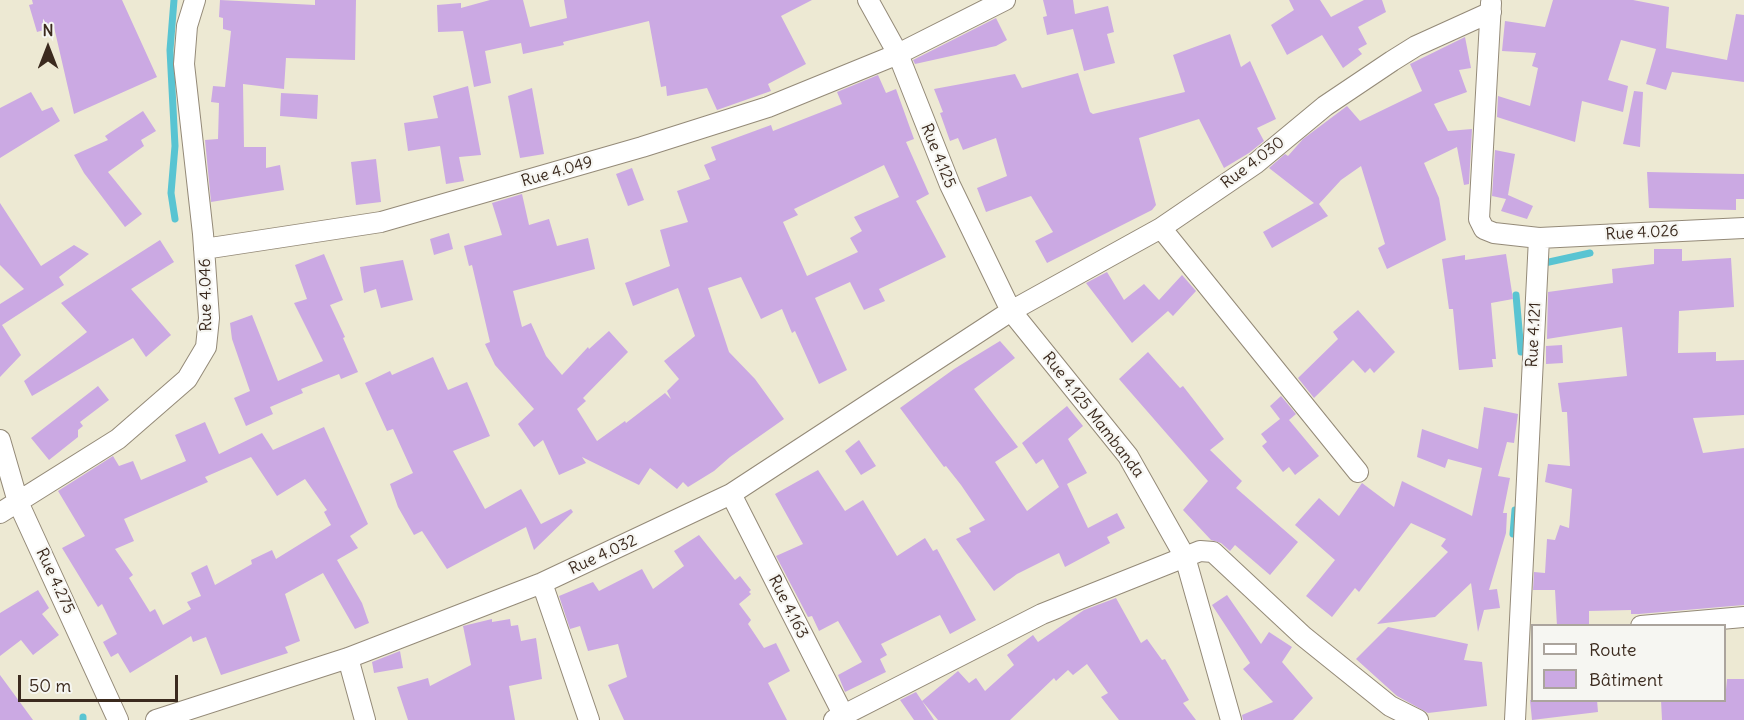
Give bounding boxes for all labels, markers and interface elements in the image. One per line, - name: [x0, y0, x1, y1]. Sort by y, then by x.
- north arrow: [18, 18, 78, 78]
- text: N: [42, 20, 54, 40]
- street label: Rue 4.125: [916, 121, 960, 191]
- street label: Rue 4.030: [1217, 133, 1289, 193]
- street label: Rue 4.049: [519, 153, 595, 191]
- street label: Rue 4.026: [1605, 222, 1679, 244]
- street label: Rue 4.046: [196, 258, 216, 332]
- street label: Rue 4.121: [1523, 302, 1545, 368]
- street label: Rue 4.125 Mambanda: [1038, 349, 1148, 481]
- street label: Rue 4.032: [566, 531, 640, 579]
- street label: Rue 4.275: [31, 545, 79, 617]
- street label: Rue 4.163: [764, 572, 812, 642]
- legend: [1531, 624, 1726, 702]
- text: Route: [1589, 638, 1637, 661]
- scale bar: [21, 663, 182, 701]
- text: Bâtiment: [1589, 668, 1663, 691]
- text: 50 m: [29, 674, 71, 697]

